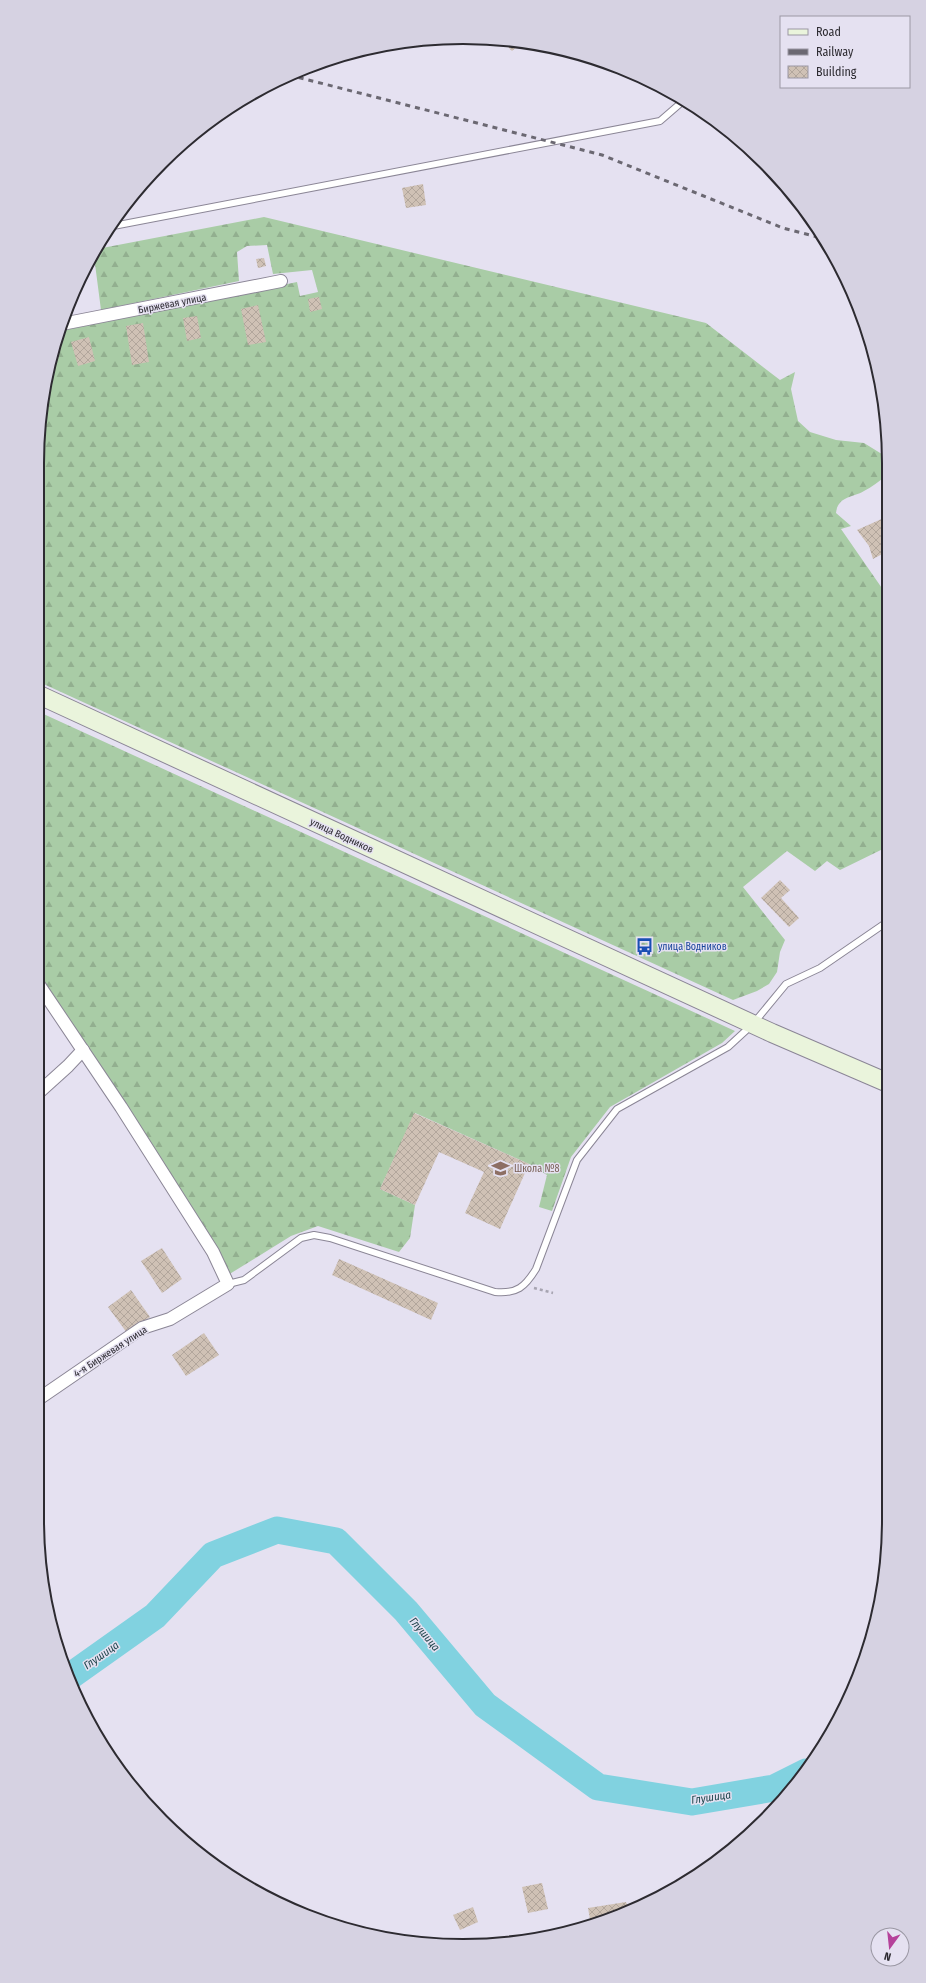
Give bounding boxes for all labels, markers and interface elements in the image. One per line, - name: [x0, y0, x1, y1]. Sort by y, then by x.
- legend: [780, 16, 910, 88]
- text: Road: [816, 25, 841, 39]
- text: Railway: [816, 45, 854, 59]
- text: Building: [816, 65, 857, 79]
- street label: Биржевая улица: [137, 291, 207, 316]
- street label: улица Водников: [308, 816, 375, 856]
- bus stop icon: улица Водников: [635, 936, 655, 956]
- place label: улица Водников: [658, 941, 727, 953]
- school or university icon: Школа №8: [491, 1158, 511, 1178]
- place label: Школа №8: [514, 1163, 559, 1175]
- street label: 4-я Биржевая улица: [72, 1324, 150, 1380]
- water label: Глушица: [407, 1615, 443, 1654]
- water label: Глушица: [81, 1638, 122, 1672]
- water label: Глушица: [690, 1788, 732, 1807]
- north arrow: [870, 1927, 910, 1967]
- text: N: [883, 1949, 892, 1963]

